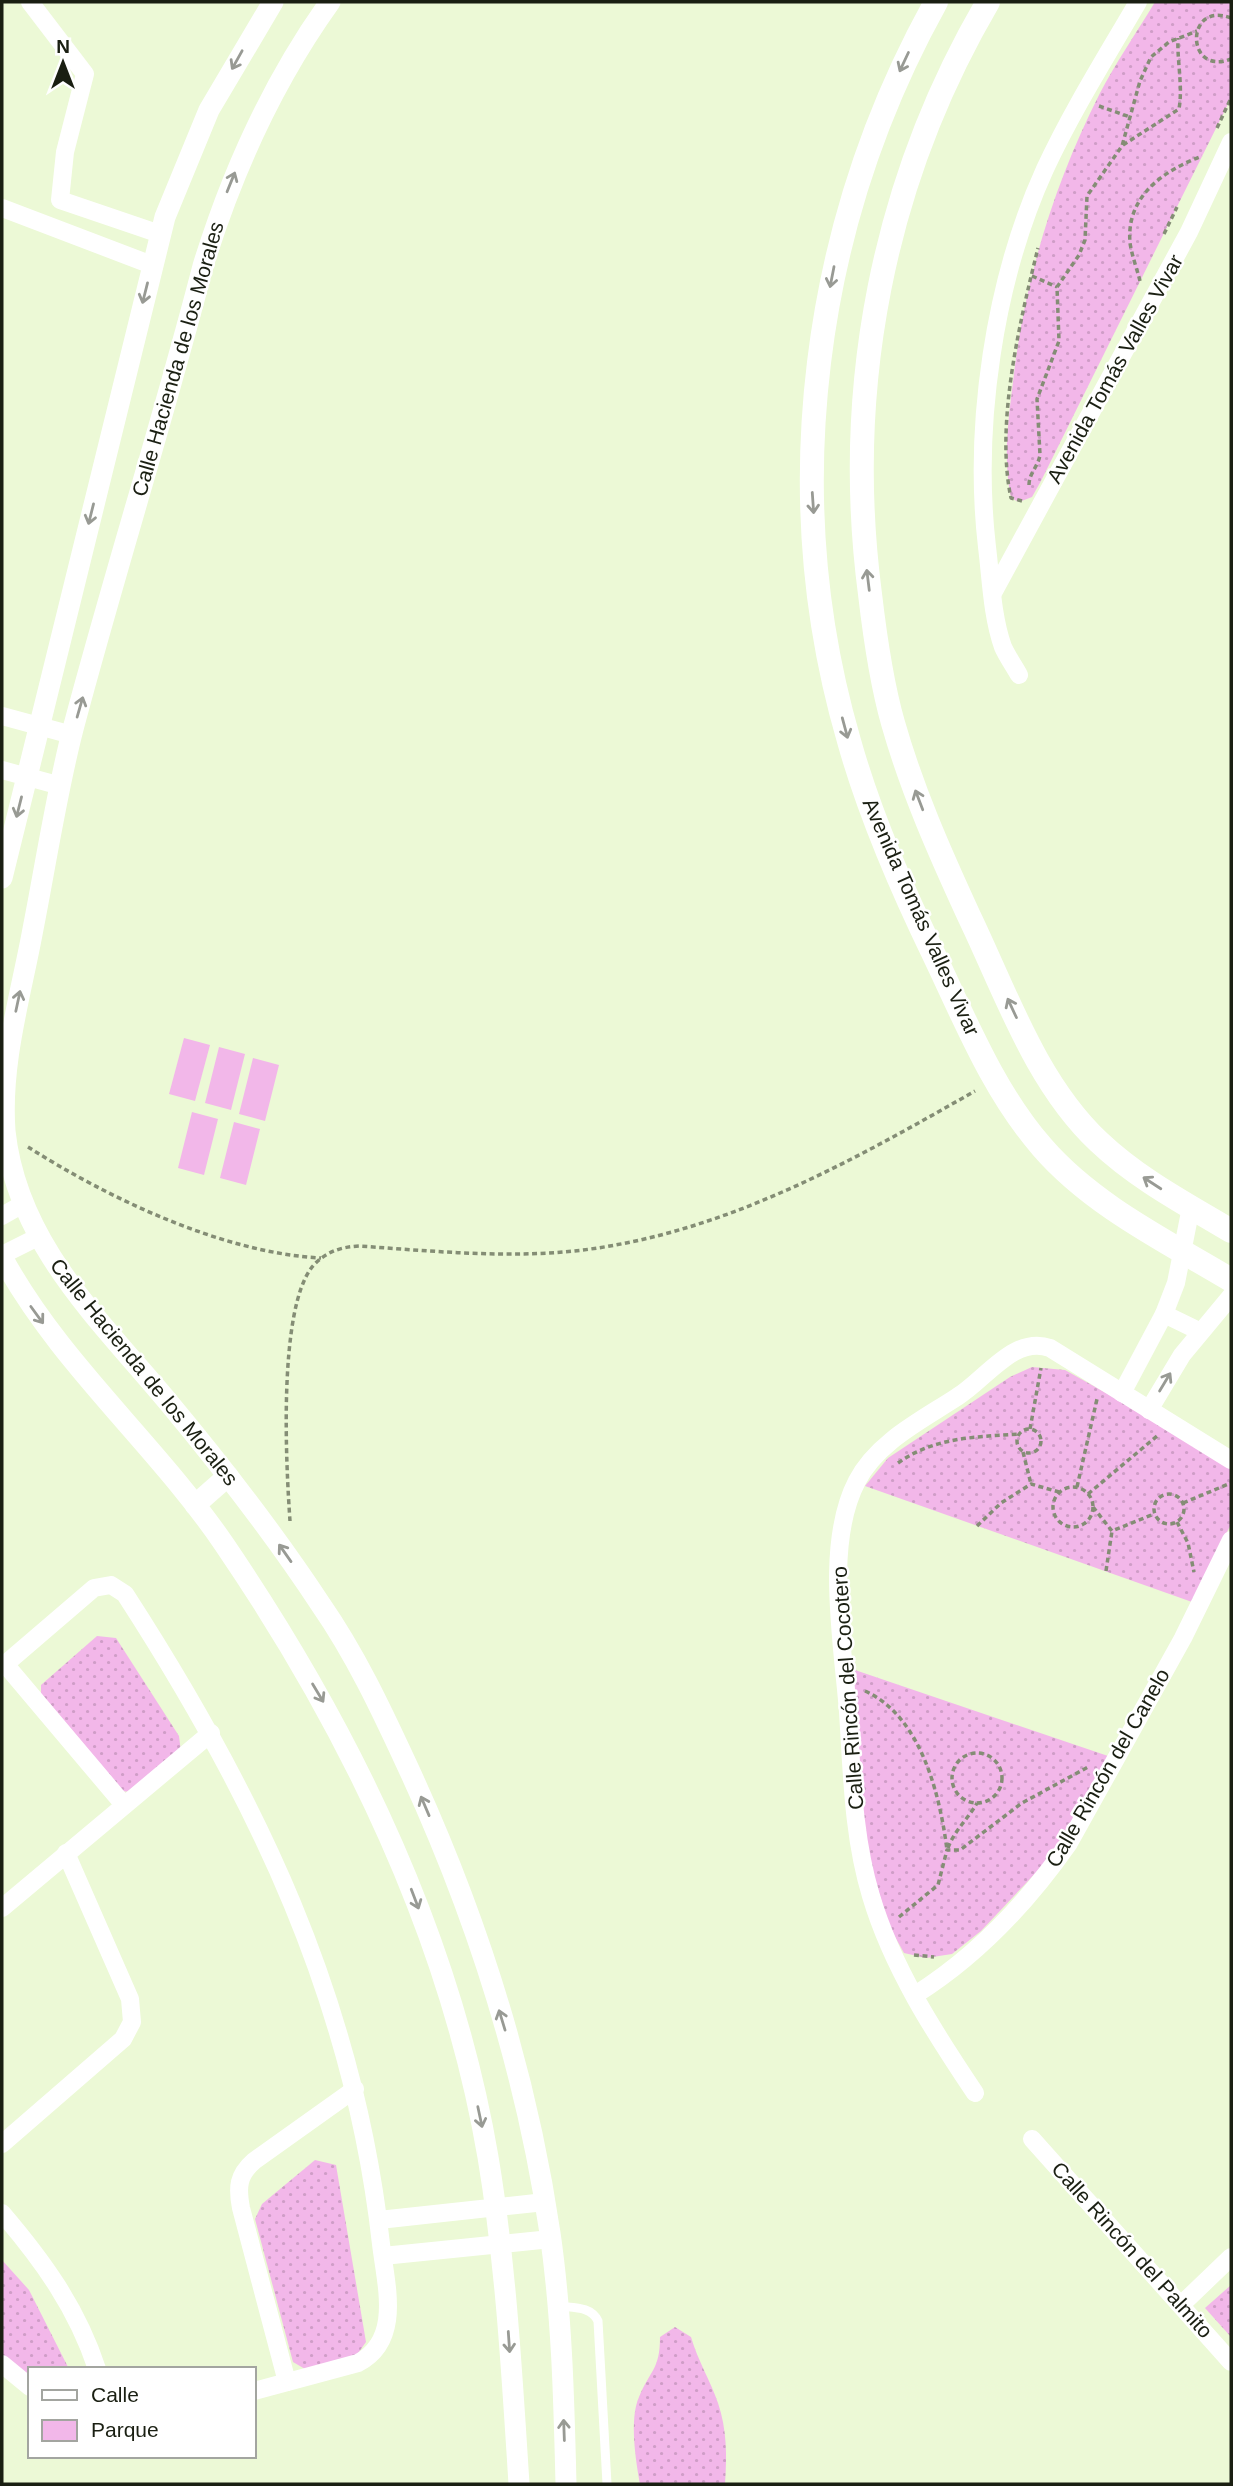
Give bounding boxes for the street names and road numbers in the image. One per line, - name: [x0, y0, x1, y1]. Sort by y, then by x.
- street label: Calle Hacienda de los Morales: [127, 219, 228, 499]
- street label: Avenida Tomás Valles Vivar: [1042, 251, 1187, 487]
- street label: Avenida Tomás Valles Vivar: [859, 794, 984, 1039]
- street label: Calle Hacienda de los Morales: [46, 1254, 243, 1490]
- street label: Calle Rincón del Cocotero: [828, 1566, 867, 1811]
- street label: Calle Rincón del Canelo: [1041, 1664, 1174, 1871]
- street label: Calle Rincón del Palmito: [1047, 2157, 1217, 2342]

